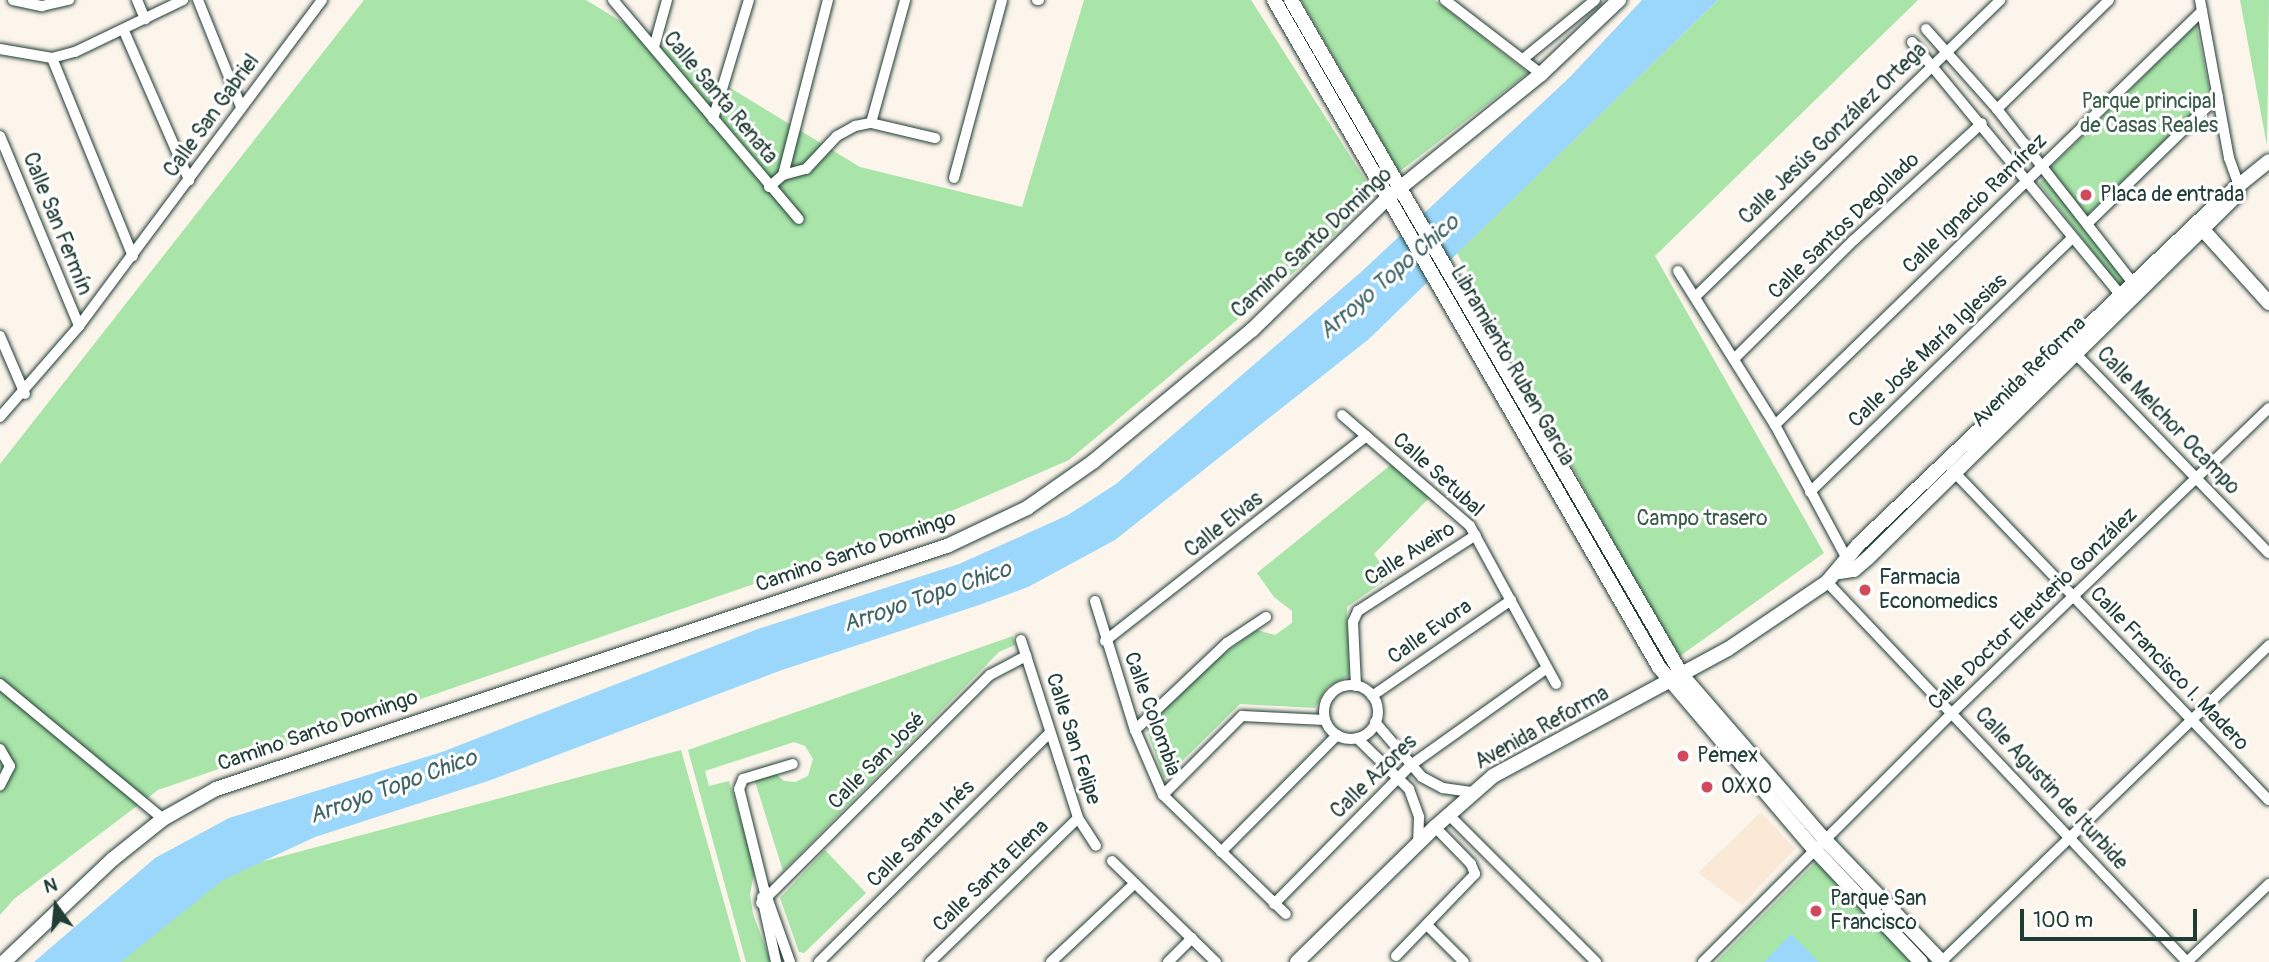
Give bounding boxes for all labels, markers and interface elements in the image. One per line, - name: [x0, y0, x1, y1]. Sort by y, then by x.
- street label: Calle Santa Renata: [657, 27, 783, 169]
- street label: Calle Jesús González Ortega: [1734, 38, 1932, 230]
- street label: Calle San Gabriel: [159, 50, 265, 182]
- park label: Parque principal de Casas Reales: [2080, 89, 2218, 139]
- street label: Calle Ignacio Ramírez: [1898, 129, 2052, 279]
- street label: Calle Santos Degollado: [1763, 147, 1925, 305]
- street label: Calle San Fermín: [17, 149, 97, 299]
- street label: Camino Santo Domingo: [1227, 162, 1397, 324]
- place label: Placa de entrada: [2100, 182, 2244, 208]
- marker: Placa de entrada: [2078, 187, 2094, 203]
- water label: Arroyo Topo Chico: [1313, 209, 1465, 345]
- street label: Libramiento Ruben Garcia: [1445, 262, 1579, 470]
- street label: Calle José María Iglesias: [1843, 269, 2013, 433]
- street label: Avenida Reforma: [1967, 311, 2091, 433]
- street label: Calle Melchor Ocampo: [2091, 342, 2245, 500]
- street label: Calle Setubal: [1387, 427, 1489, 523]
- street label: Calle Elvas: [1180, 487, 1268, 563]
- street label: Calle Doctor Eleuterio González: [1923, 502, 2143, 716]
- street label: Camino Santo Domingo: [753, 506, 959, 598]
- park label: Campo trasero: [1637, 506, 1767, 532]
- street label: Calle Aveiro: [1360, 516, 1460, 592]
- water label: Arroyo Topo Chico: [839, 555, 1015, 639]
- place label: Farmacia Economedics: [1879, 565, 1998, 615]
- marker: Farmacia Economedics: [1857, 582, 1873, 598]
- street label: Calle Francisco I. Madero: [2084, 582, 2254, 756]
- street label: Calle Evora: [1383, 594, 1477, 670]
- street label: Calle Colombia: [1118, 649, 1186, 779]
- street label: Calle San Felipe: [1040, 670, 1106, 808]
- street label: Avenida Reforma: [1471, 681, 1613, 775]
- street label: Camino Santo Domingo: [215, 685, 421, 777]
- street label: Calle Agustin de Iturbide: [1969, 703, 2133, 875]
- street label: Calle San José: [823, 707, 931, 815]
- street label: Calle Azores: [1326, 730, 1422, 824]
- place label: Pemex: [1697, 743, 1758, 769]
- water label: Arroyo Topo Chico: [305, 744, 481, 830]
- marker: Pemex: [1675, 748, 1691, 764]
- place label: OXXO: [1721, 774, 1771, 800]
- street label: Calle Santa Inés: [862, 775, 980, 893]
- marker: OXXO: [1699, 779, 1715, 795]
- street label: Calle Santa Elena: [928, 815, 1054, 937]
- north arrow: [21, 871, 91, 941]
- text: N: [41, 872, 60, 899]
- place label: Parque San Francisco: [1830, 886, 1927, 936]
- scale bar: [2024, 895, 2201, 939]
- marker: Parque San Francisco: [1808, 903, 1824, 919]
- text: 100 m: [2033, 907, 2093, 934]

